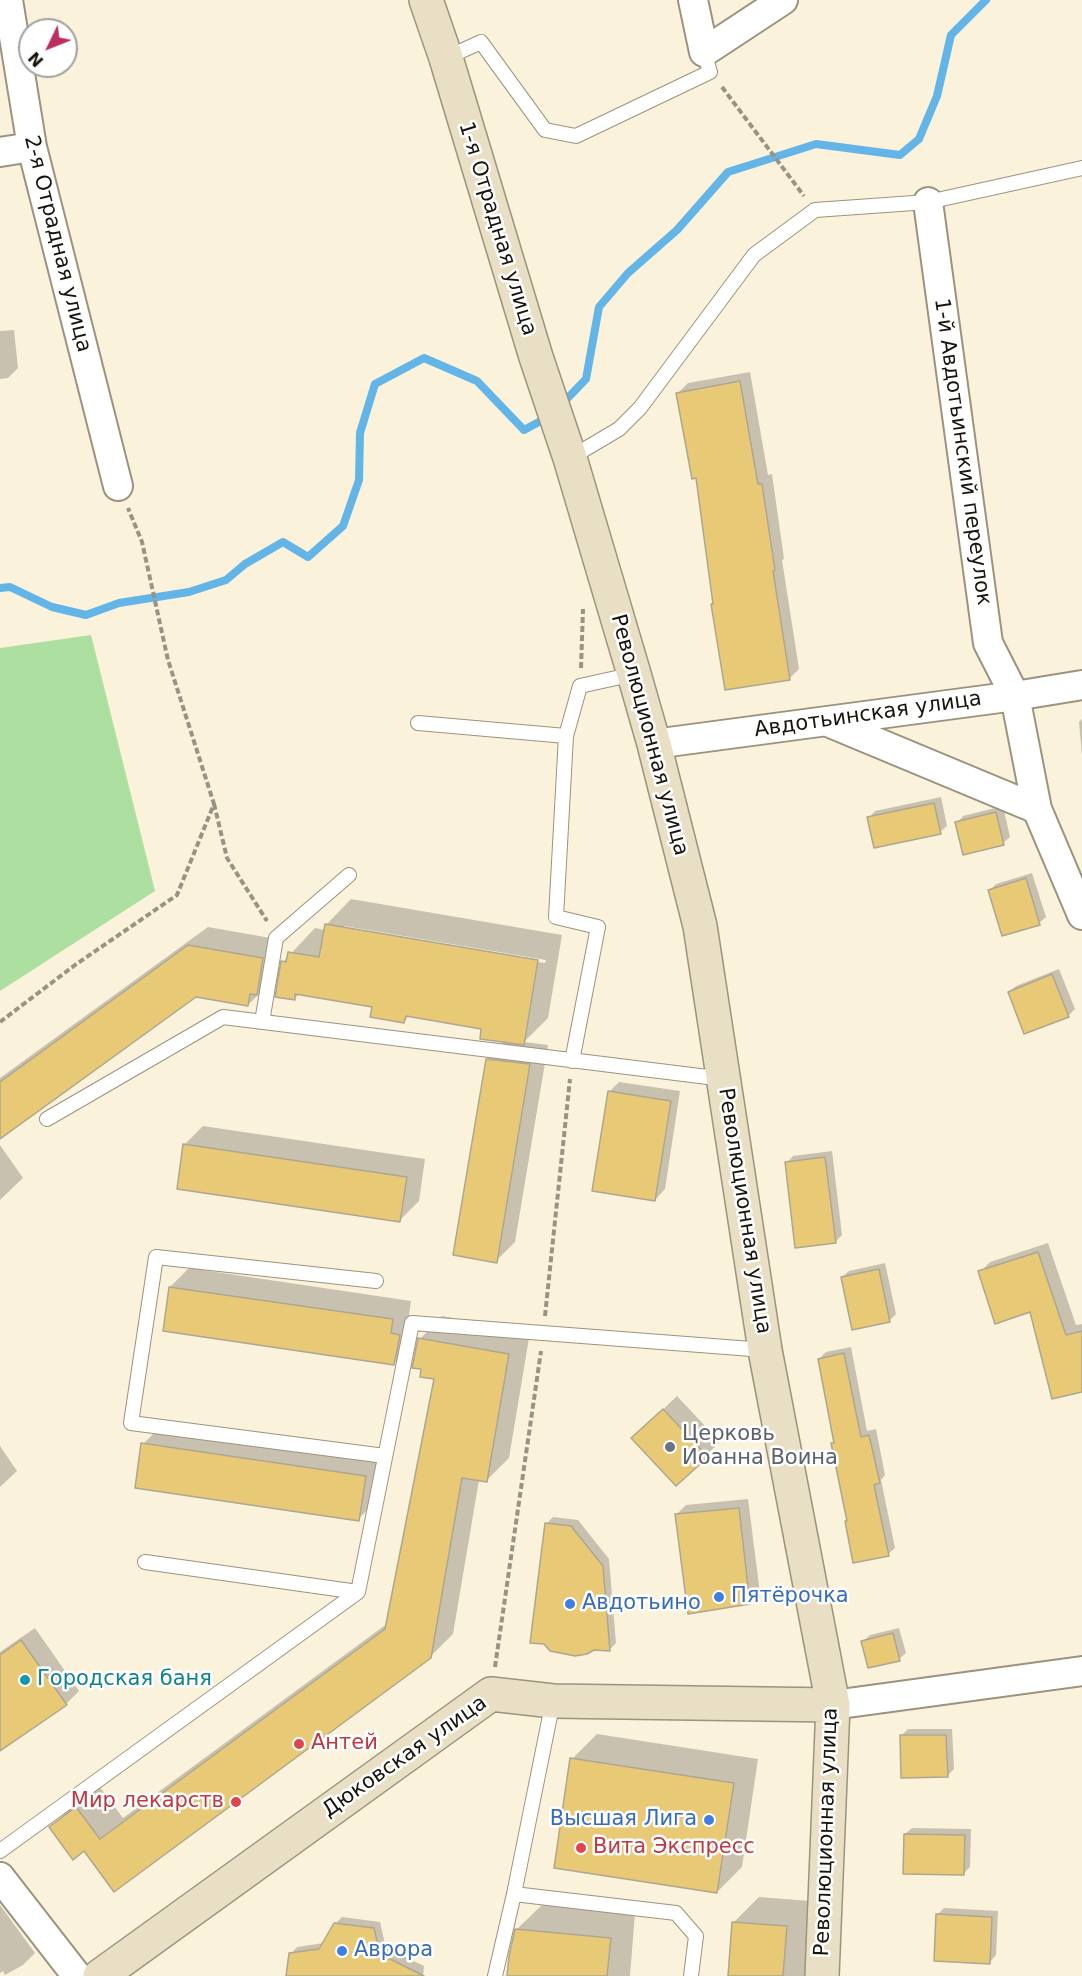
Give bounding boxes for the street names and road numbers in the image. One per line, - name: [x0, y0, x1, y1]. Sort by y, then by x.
- street label: 1-я Отрадная улица: [452, 119, 542, 339]
- street label: 2-я Отрадная улица: [18, 133, 96, 355]
- street label: 1-й Авдотьинский переулок: [928, 297, 996, 607]
- street label: Революционная улица: [605, 611, 693, 859]
- street label: Авдотьинская улица: [753, 687, 983, 743]
- street label: Революционная улица: [712, 1086, 776, 1336]
- street label: Дюковская улица: [318, 1691, 492, 1823]
- street label: Революционная улица: [810, 1707, 844, 1957]

